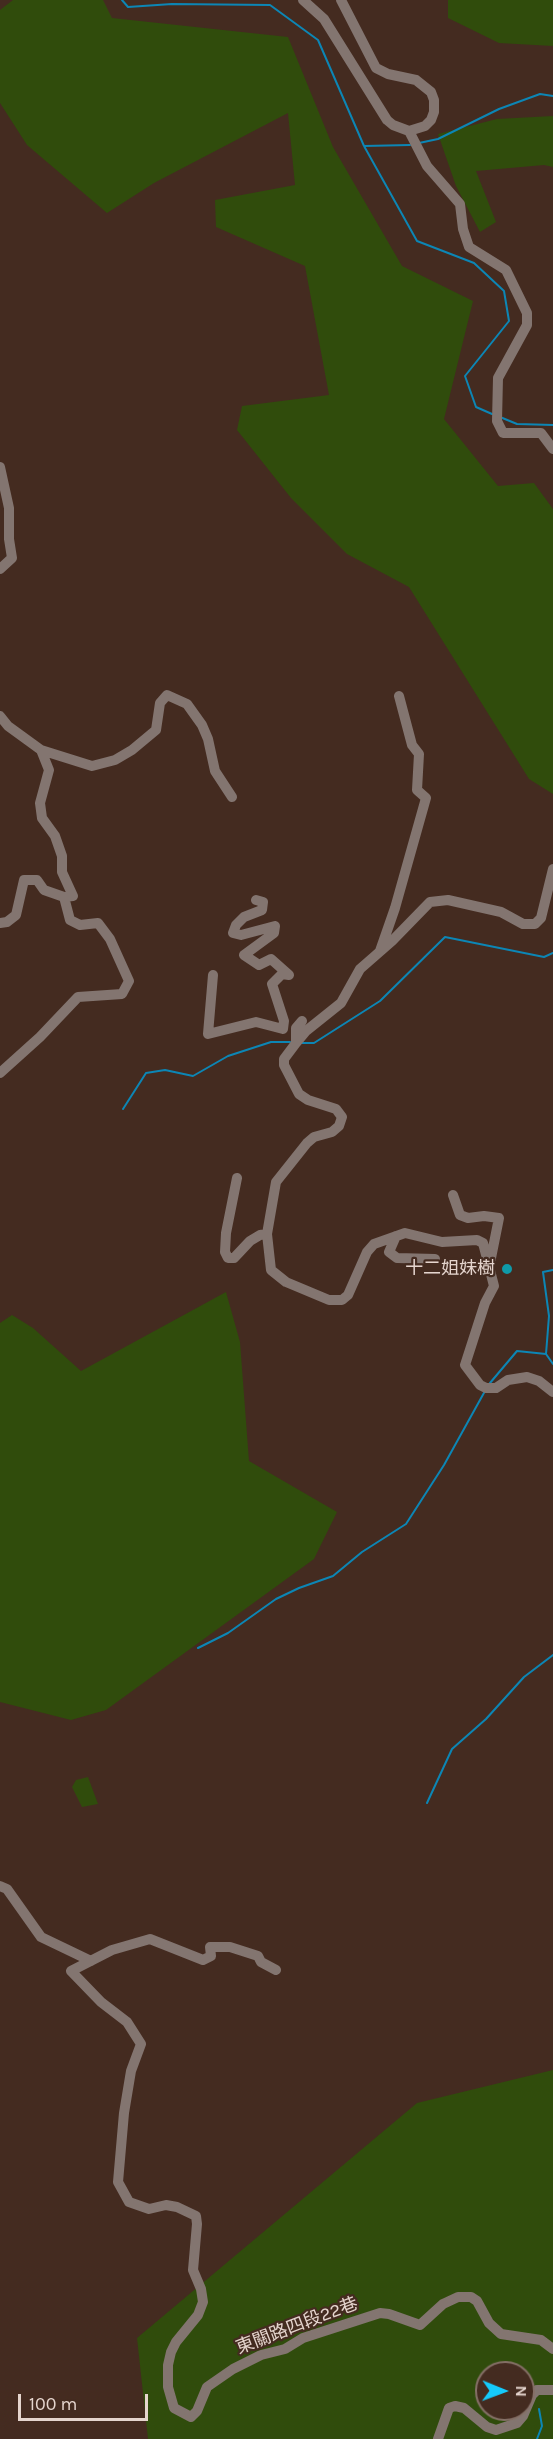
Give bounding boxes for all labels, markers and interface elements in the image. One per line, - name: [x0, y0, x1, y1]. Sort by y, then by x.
- place label: 十二姐妹樹: [405, 1258, 495, 1280]
- marker: 十二姐妹樹: [500, 1262, 514, 1276]
- street label: 東關路四段22巷: [233, 2293, 361, 2359]
- north arrow: [475, 2361, 535, 2421]
- scale bar: [21, 2382, 152, 2420]
- text: N: [512, 2385, 531, 2397]
- text: 100 m: [29, 2393, 77, 2415]

